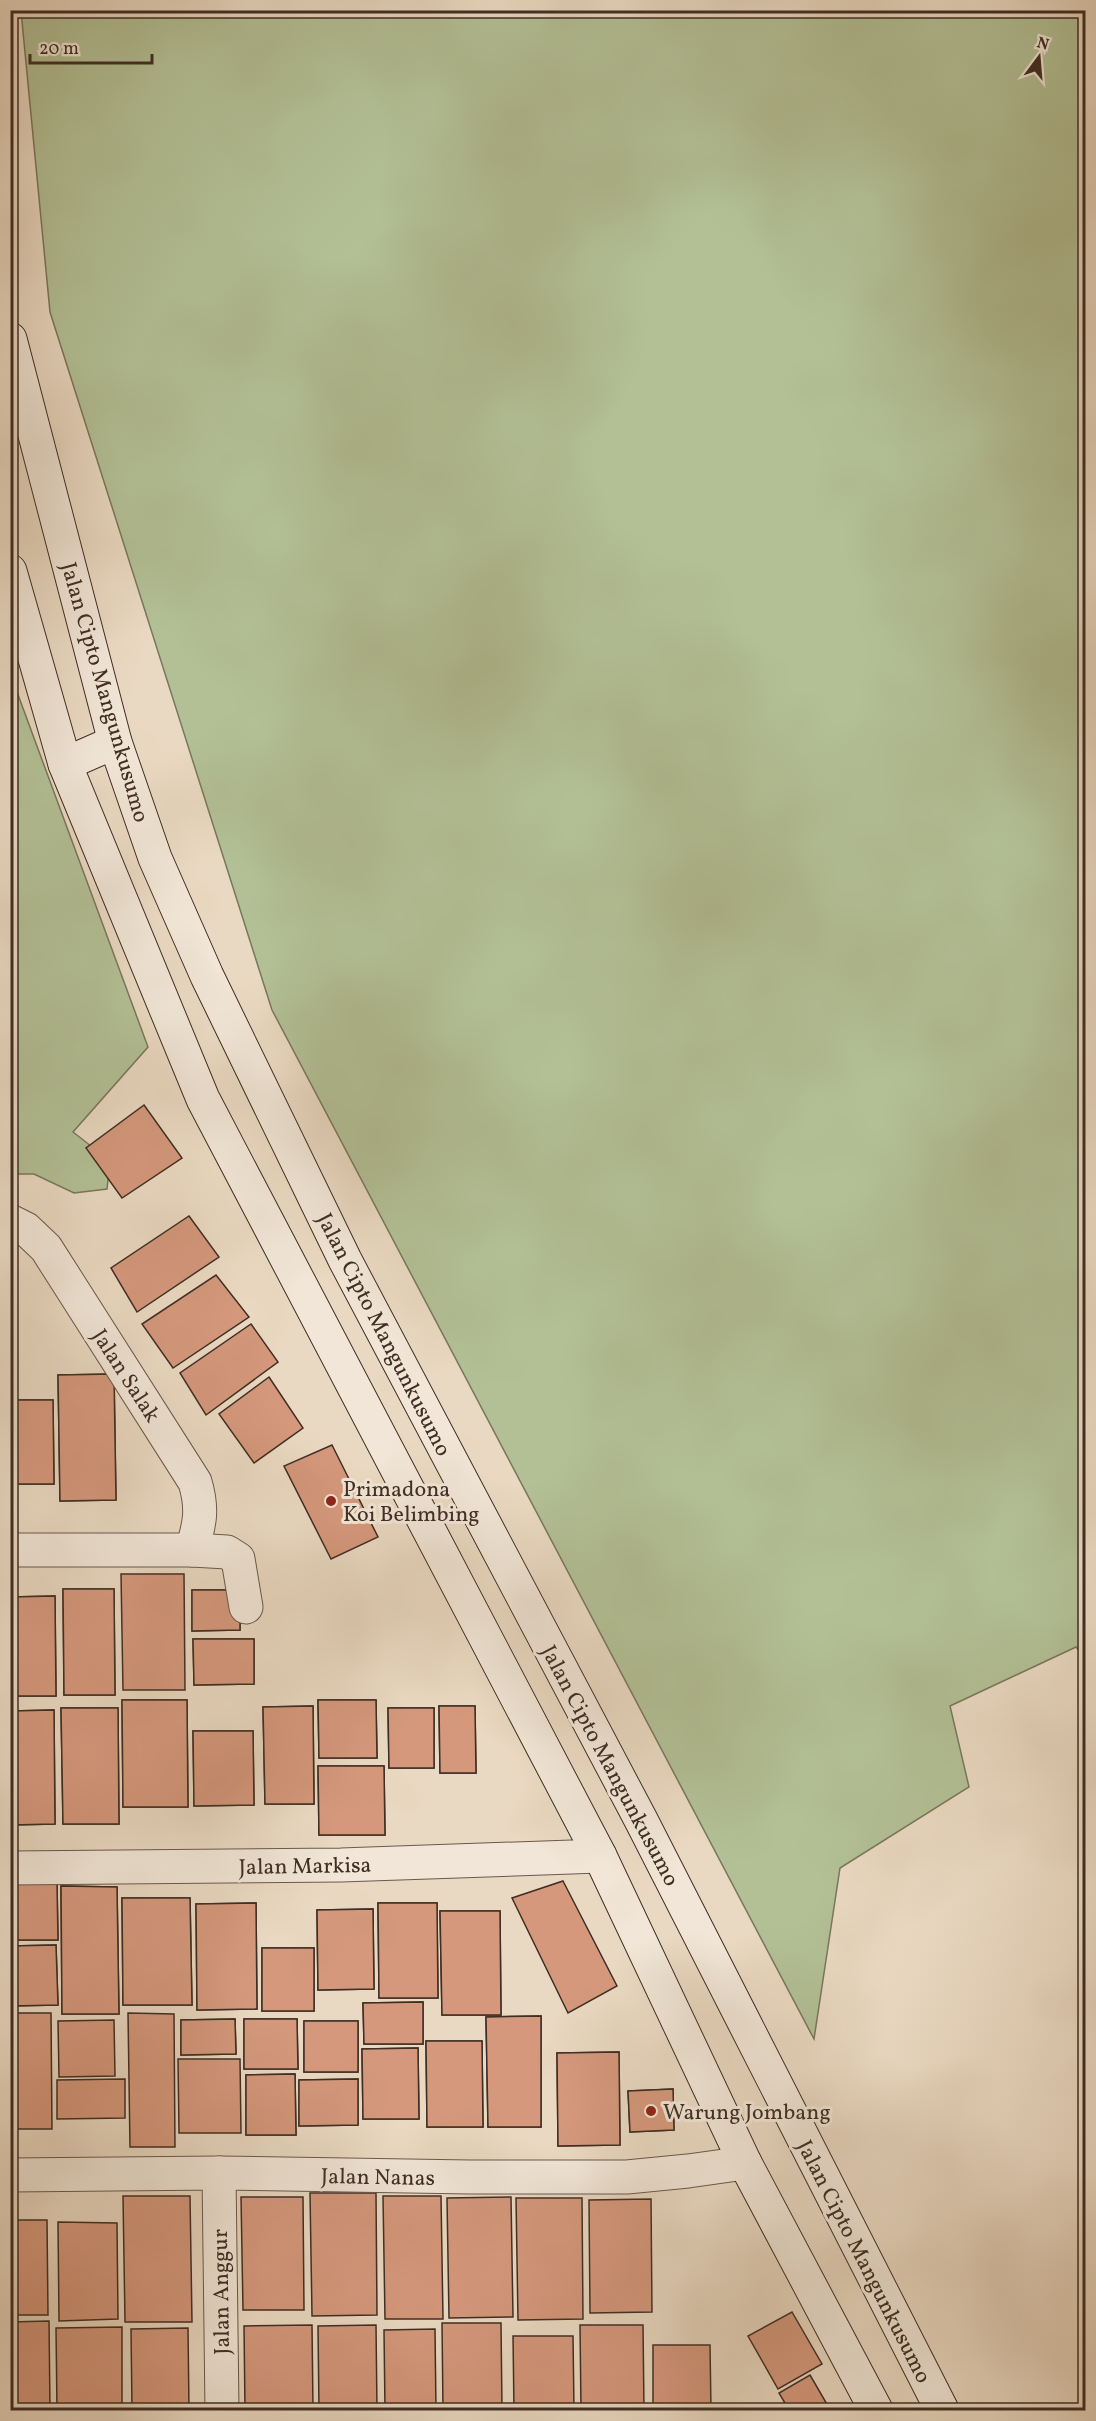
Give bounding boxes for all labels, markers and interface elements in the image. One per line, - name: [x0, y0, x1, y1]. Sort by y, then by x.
- scale bar: [30, 27, 152, 65]
- north arrow: [1009, 27, 1069, 87]
- text: N: [1034, 32, 1052, 57]
- text: 20 m: [39, 37, 79, 62]
- street label: Jalan Cipto Mangunkusumo: [52, 559, 156, 826]
- street label: Jalan Cipto Mangunkusumo: [308, 1208, 458, 1462]
- street label: Jalan Salak: [83, 1324, 167, 1429]
- place label: Primadona Koi Belimbing: [343, 1475, 480, 1531]
- marker: Primadona Koi Belimbing: [324, 1494, 338, 1508]
- street label: Jalan Cipto Mangunkusumo: [532, 1640, 686, 1892]
- street label: Jalan Markisa: [238, 1851, 372, 1884]
- place label: Warung Jombang: [663, 2098, 831, 2129]
- marker: Warung Jombang: [644, 2104, 658, 2118]
- street label: Jalan Cipto Mangunkusumo: [788, 2135, 938, 2389]
- street label: Jalan Nanas: [321, 2162, 435, 2195]
- street label: Jalan Anggur: [206, 2229, 239, 2355]

